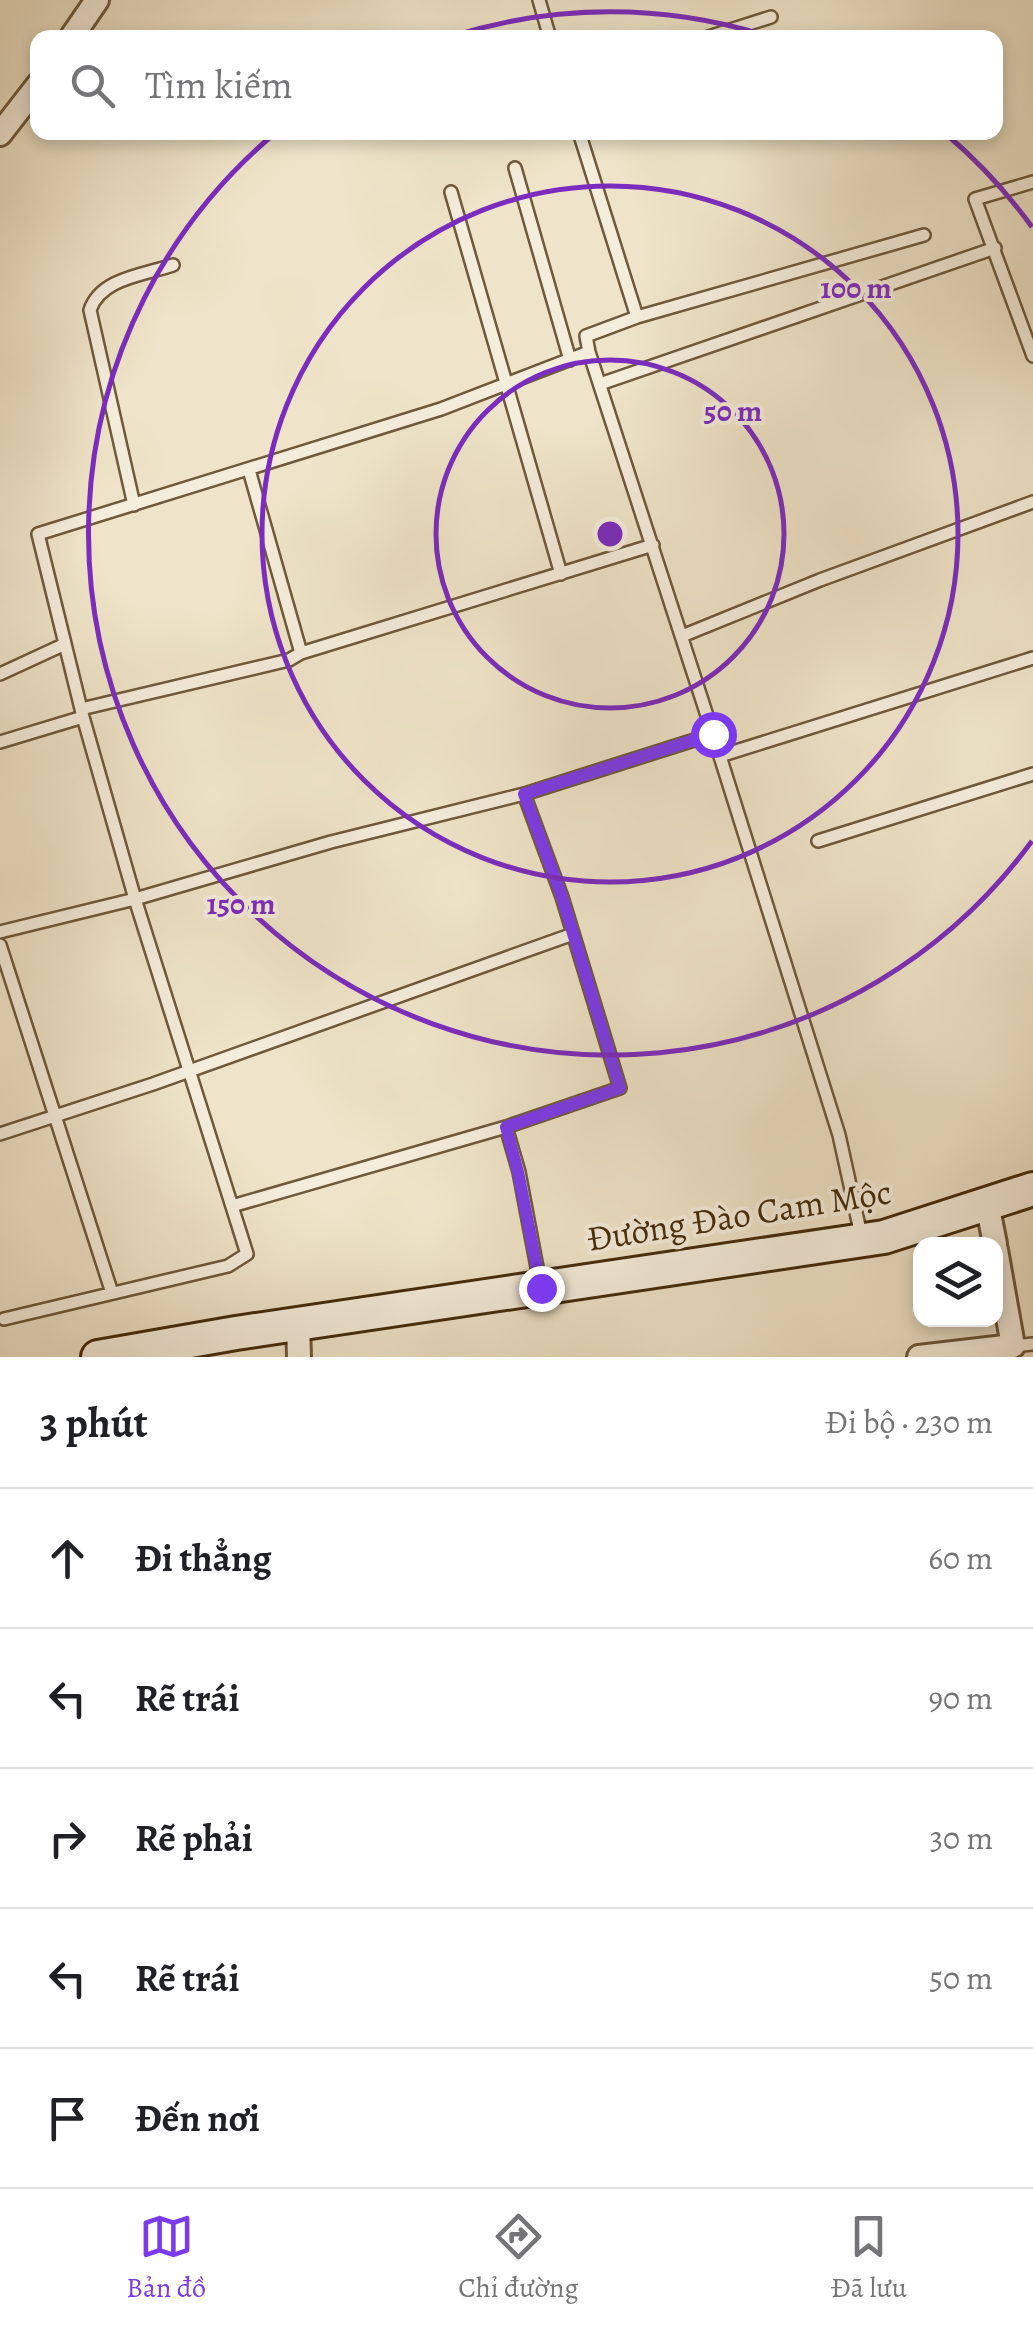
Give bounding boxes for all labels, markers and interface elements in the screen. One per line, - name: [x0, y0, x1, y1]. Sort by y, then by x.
- search box: [30, 30, 1003, 140]
- icon: search: [65, 58, 120, 113]
- text: Tìm kiếm: [145, 59, 293, 111]
- text: 100 m: [820, 268, 892, 308]
- text: 50 m: [704, 391, 762, 431]
- centre of rings: [592, 516, 628, 552]
- route start: [691, 712, 737, 758]
- text: 150 m: [207, 884, 276, 924]
- street label: Đường Đào Cam Mộc: [584, 1167, 894, 1263]
- map controls: [913, 1237, 1003, 1327]
- button: layers: [913, 1237, 1003, 1327]
- route end: [519, 1266, 565, 1312]
- text: 3 phút: [40, 1394, 148, 1451]
- text: Đi bộ · 230 m: [825, 1400, 993, 1444]
- icon: ahead: [40, 1531, 95, 1586]
- text: Đi thẳng: [135, 1532, 272, 1584]
- text: 60 m: [928, 1536, 993, 1580]
- icon: left: [40, 1671, 95, 1726]
- text: Rẽ trái: [135, 1672, 240, 1724]
- text: 90 m: [928, 1676, 993, 1720]
- icon: right: [40, 1811, 95, 1866]
- text: Rẽ phải: [135, 1812, 253, 1864]
- text: 30 m: [930, 1816, 993, 1860]
- icon: left: [40, 1951, 95, 2006]
- text: Rẽ trái: [135, 1952, 240, 2004]
- text: 50 m: [929, 1956, 993, 2000]
- icon: arrive: [40, 2091, 95, 2146]
- text: Đến nơi: [135, 2092, 260, 2144]
- tab: Bản đồ: [126, 2209, 206, 2307]
- tab: Chỉ đường: [458, 2209, 578, 2307]
- tab: Đã lưu: [831, 2209, 907, 2307]

